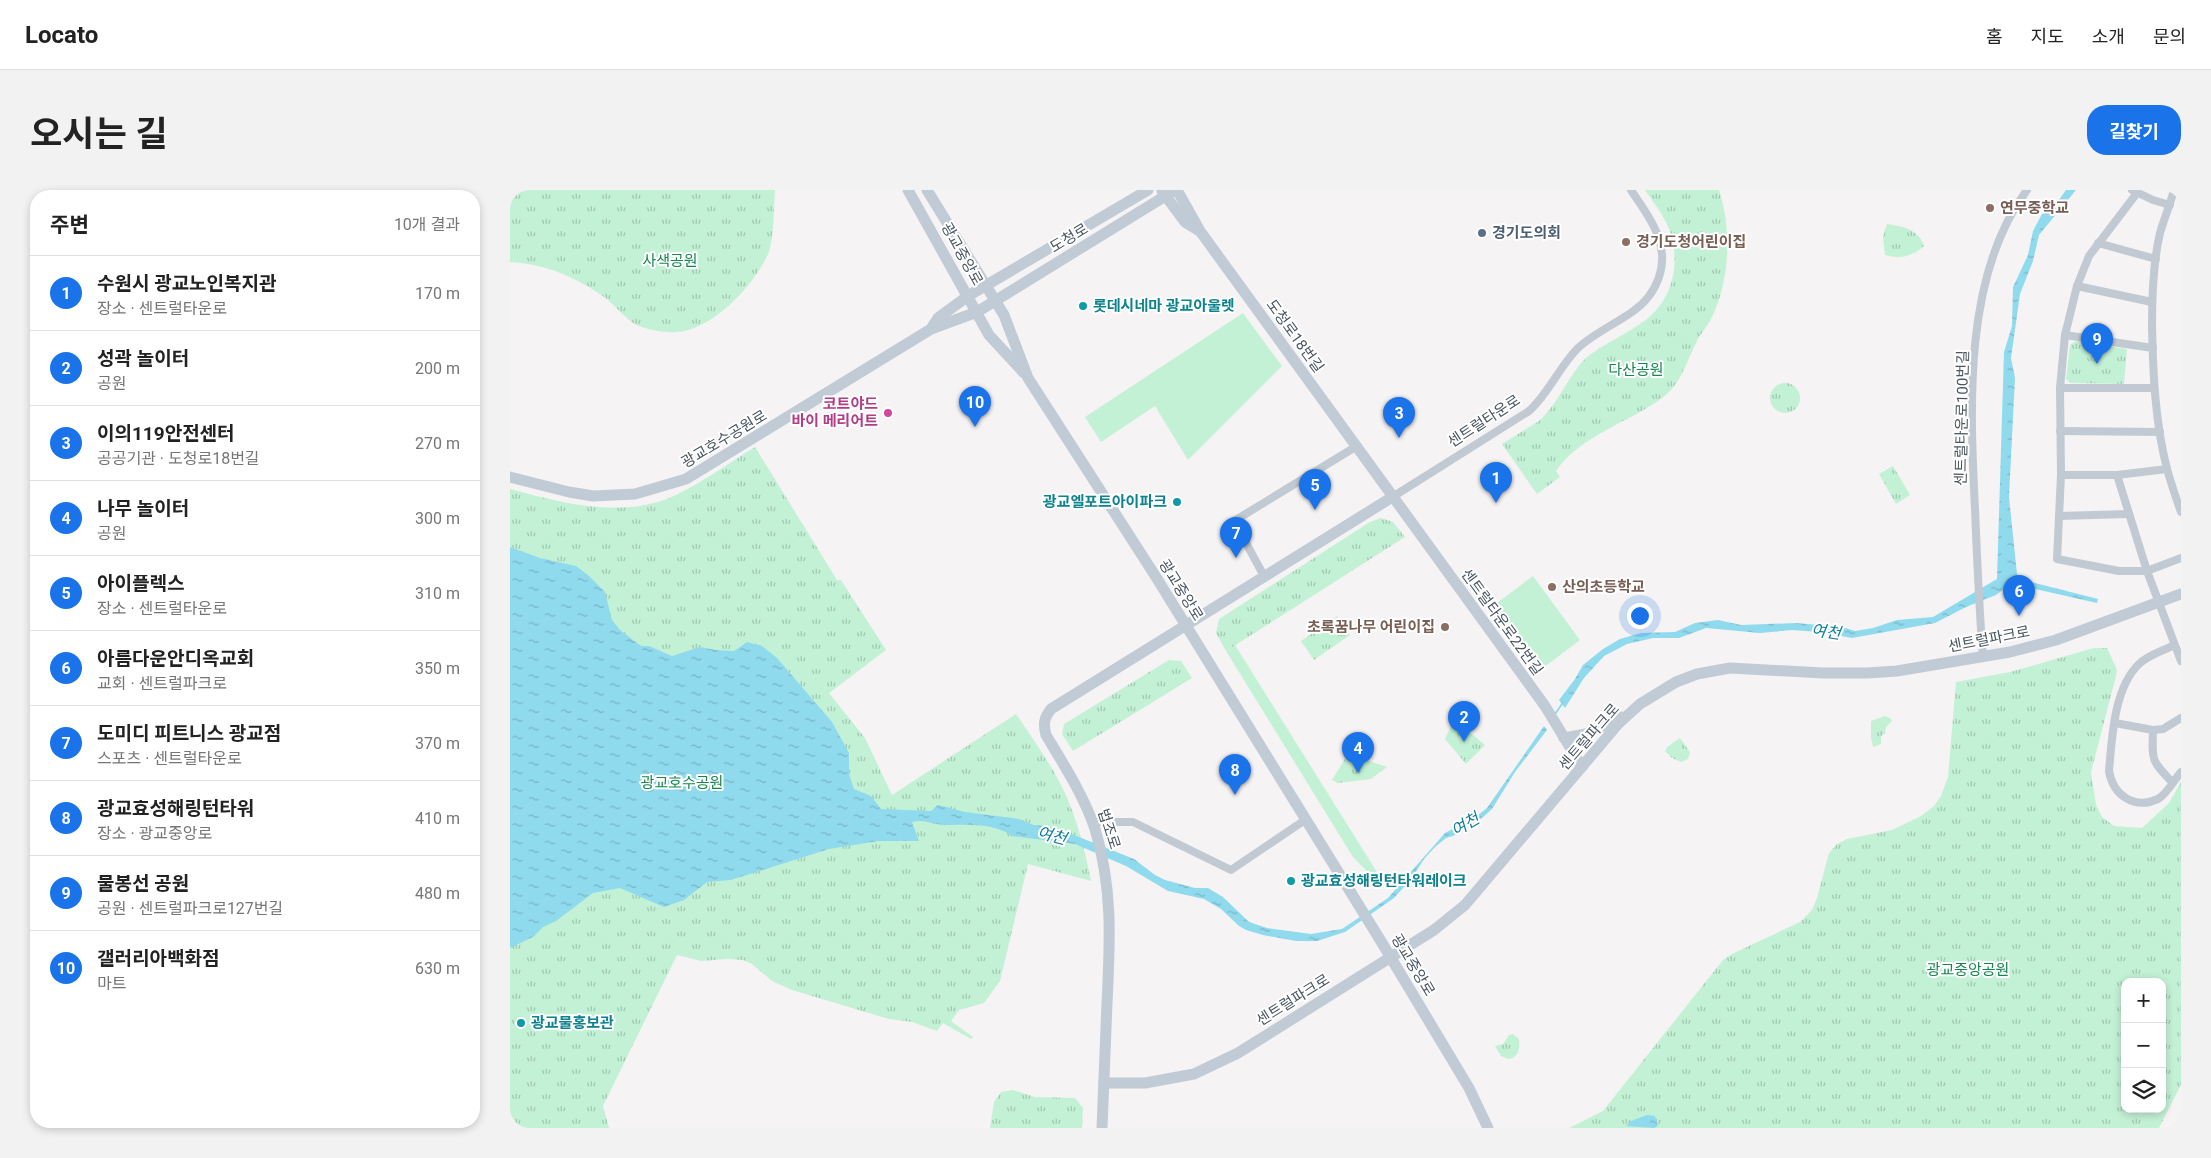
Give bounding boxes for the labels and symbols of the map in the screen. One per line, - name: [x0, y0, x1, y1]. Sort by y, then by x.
- place label: 연무중학교: [2000, 199, 2069, 217]
- marker: 연무중학교: [1984, 202, 1996, 214]
- street label: 광교중앙로: [937, 219, 987, 289]
- street label: 도청로: [1047, 220, 1091, 256]
- place label: 경기도의회: [1492, 224, 1561, 242]
- marker: 경기도의회: [1476, 227, 1488, 239]
- place label: 경기도청어린이집: [1636, 233, 1746, 251]
- marker: 경기도청어린이집: [1620, 236, 1632, 248]
- park label: 사색공원: [642, 252, 698, 270]
- street label: 도청로18번길: [1262, 296, 1328, 376]
- place label: 롯데시네마 광교아울렛: [1093, 297, 1235, 315]
- marker: 롯데시네마 광교아울렛: [1077, 300, 1089, 312]
- pin: 9: [2081, 323, 2113, 364]
- street label: 센트럴타운로100번길: [1952, 350, 1972, 486]
- park label: 다산공원: [1608, 361, 1664, 379]
- pin: 10: [959, 386, 991, 427]
- street label: 센트럴타운로: [1444, 391, 1524, 451]
- place label: 코트야드 바이 메리어트: [791, 395, 878, 430]
- pin: 3: [1383, 397, 1415, 438]
- street label: 광교호수공원로: [678, 406, 770, 472]
- marker: 코트야드 바이 메리어트: [882, 407, 894, 419]
- pin: 1: [1480, 462, 1512, 503]
- pin: 5: [1299, 469, 1331, 510]
- place label: 광교엘포트아이파크: [1043, 493, 1167, 511]
- marker: 광교엘포트아이파크: [1171, 496, 1183, 508]
- pin: 7: [1220, 517, 1252, 558]
- street label: 광교중앙로: [1155, 556, 1207, 624]
- street label: 센트럴타운로22번길: [1457, 565, 1547, 679]
- pin: 6: [2003, 575, 2035, 616]
- place label: 산의초등학교: [1562, 578, 1645, 596]
- marker: 산의초등학교: [1546, 581, 1558, 593]
- your location: [1627, 603, 1653, 629]
- place label: 초록꿈나무 어린이집: [1307, 618, 1435, 636]
- water label: 여천: [1810, 620, 1844, 643]
- marker: 초록꿈나무 어린이집: [1439, 621, 1451, 633]
- street label: 센트럴파크로: [1947, 622, 2031, 656]
- street label: 센트럴파크로: [1555, 700, 1623, 774]
- pin: 2: [1448, 701, 1480, 742]
- pin: 4: [1342, 732, 1374, 773]
- pin: 8: [1219, 754, 1251, 795]
- park label: 광교호수공원: [641, 774, 723, 792]
- street label: 법조로: [1094, 807, 1124, 851]
- water label: 여천: [1448, 808, 1485, 840]
- water label: 여천: [1035, 822, 1071, 849]
- place label: 광교효성해링턴타워레이크: [1301, 872, 1467, 890]
- marker: 광교효성해링턴타워레이크: [1285, 875, 1297, 887]
- street label: 광교중앙로: [1388, 931, 1438, 999]
- park label: 광교중앙공원: [1927, 961, 2009, 979]
- street label: 센트럴파크로: [1253, 970, 1333, 1030]
- place label: 광교물홍보관: [531, 1014, 614, 1032]
- marker: 광교물홍보관: [515, 1017, 527, 1029]

